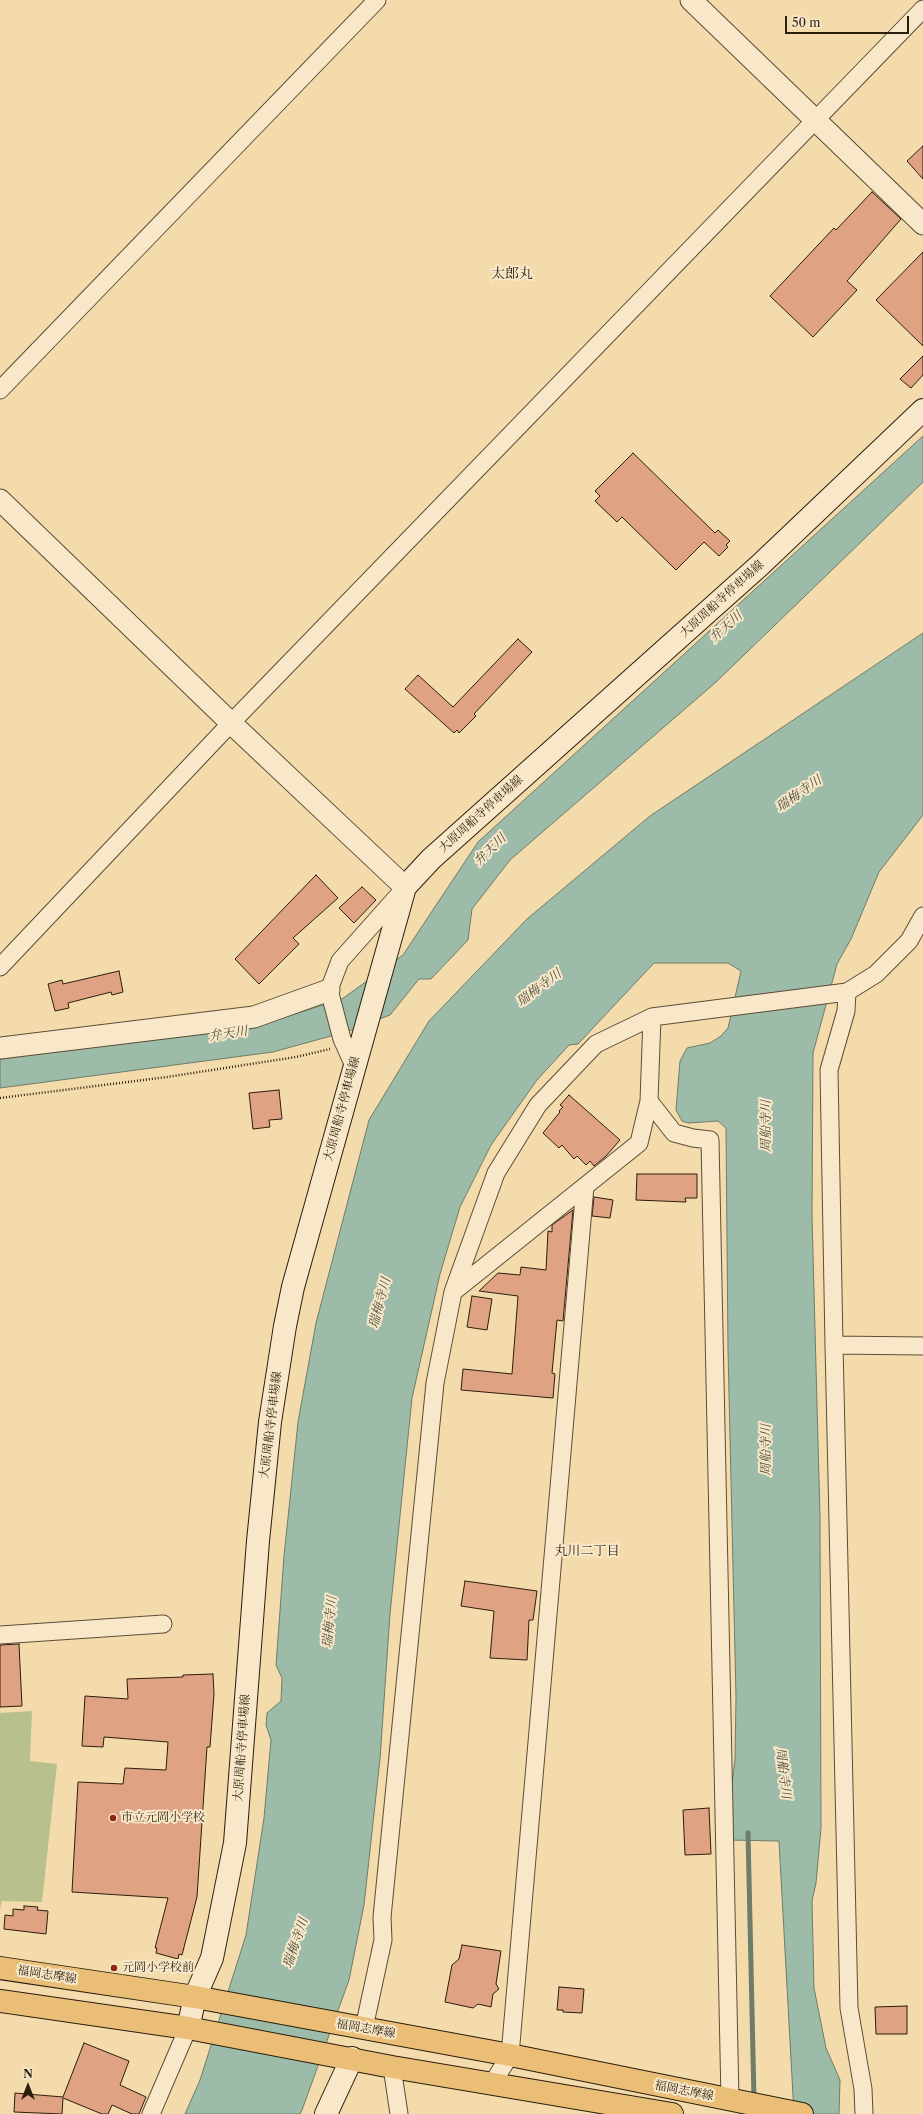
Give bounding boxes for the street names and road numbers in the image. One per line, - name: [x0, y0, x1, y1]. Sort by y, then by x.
- street label: 大原周船寺停車場線: [677, 558, 767, 640]
- street label: 大原周船寺停車場線: [436, 773, 526, 855]
- street label: 大原周船寺停車場線: [321, 1055, 363, 1163]
- street label: 大原周船寺停車場線: [257, 1371, 285, 1479]
- street label: 大原周船寺停車場線: [231, 1694, 253, 1802]
- street label: 福岡志摩線: [16, 1963, 78, 1987]
- street label: 福岡志摩線: [335, 2017, 397, 2041]
- street label: 福岡志摩線: [653, 2078, 715, 2104]

